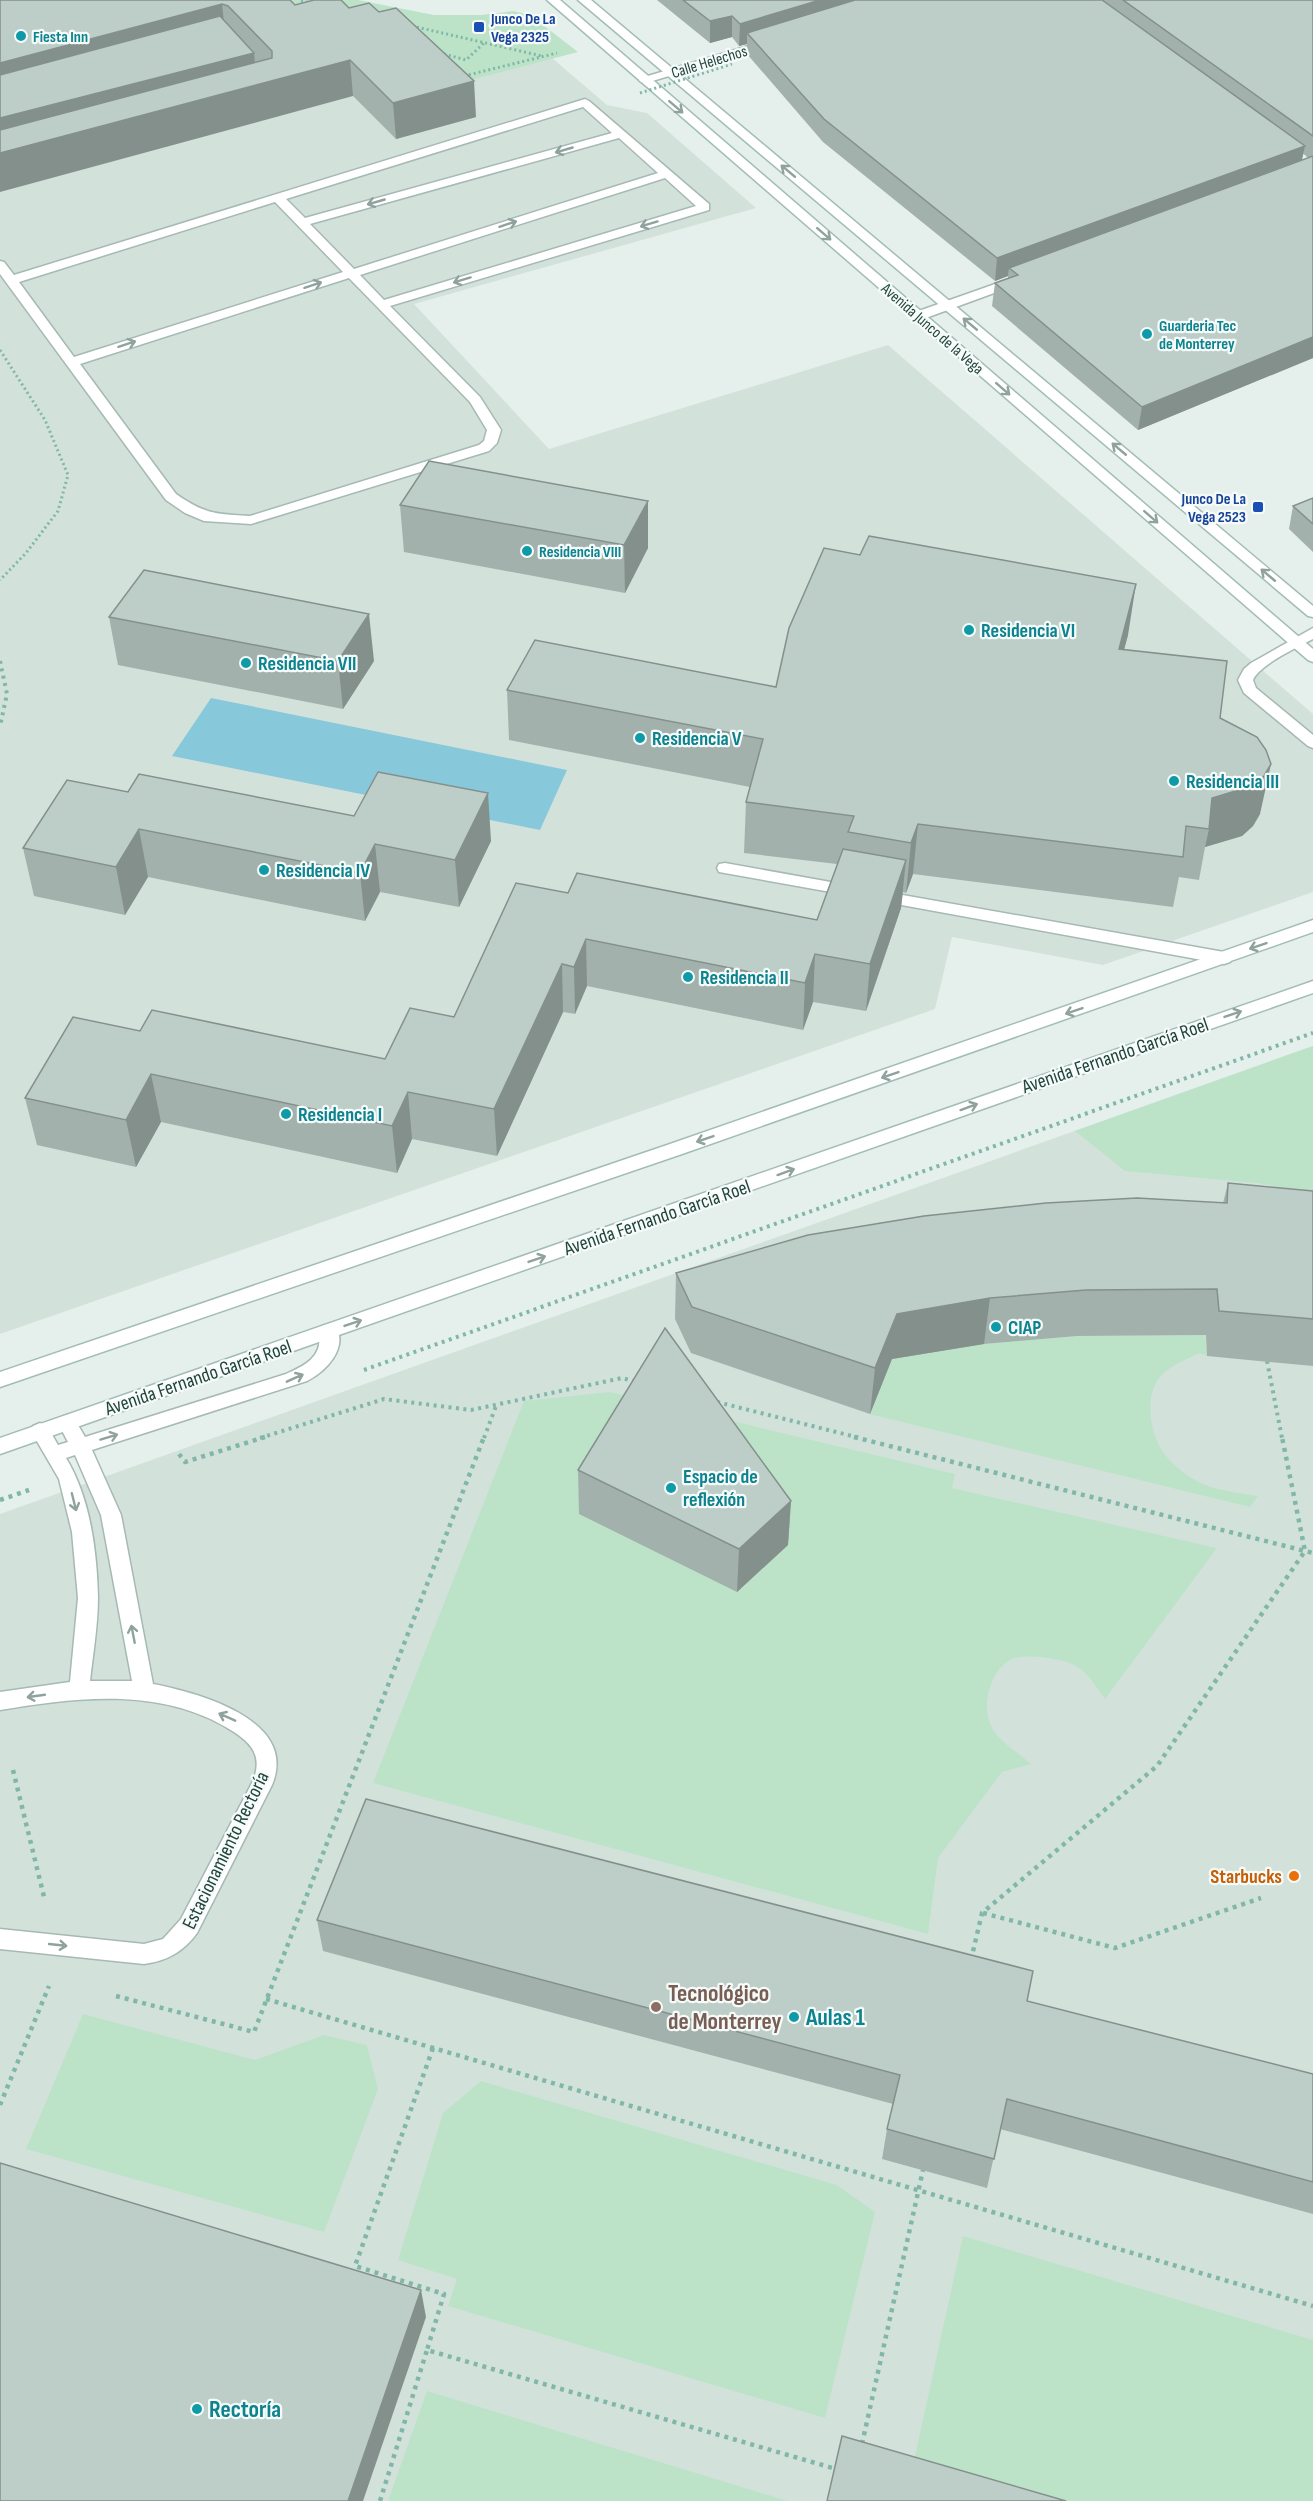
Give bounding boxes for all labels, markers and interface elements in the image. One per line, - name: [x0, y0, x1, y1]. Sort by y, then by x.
- place label: Junco De La Vega 2325: [490, 10, 555, 47]
- marker: Junco De La Vega 2325: [472, 20, 486, 34]
- place label: Fiesta Inn: [33, 28, 88, 47]
- marker: Fiesta Inn: [14, 29, 28, 43]
- street label: Calle Helechos: [669, 42, 750, 83]
- one-way arrow: [668, 100, 683, 114]
- one-way arrow: [555, 145, 574, 156]
- one-way arrow: [780, 165, 796, 178]
- one-way arrow: [367, 197, 386, 208]
- one-way arrow: [498, 217, 517, 228]
- one-way arrow: [640, 219, 659, 230]
- one-way arrow: [816, 228, 832, 241]
- one-way arrow: [453, 275, 472, 286]
- one-way arrow: [303, 279, 322, 290]
- street label: Avenida Junco de la Vega: [876, 279, 987, 379]
- one-way arrow: [963, 317, 978, 331]
- place label: Guarderia Tec de Monterrey: [1159, 317, 1237, 354]
- marker: Guarderia Tec de Monterrey: [1140, 327, 1154, 341]
- one-way arrow: [117, 338, 136, 349]
- one-way arrow: [995, 382, 1010, 396]
- one-way arrow: [1111, 443, 1127, 456]
- place label: Junco De La Vega 2523: [1181, 490, 1246, 527]
- marker: Junco De La Vega 2523: [1251, 500, 1265, 514]
- one-way arrow: [1143, 510, 1158, 524]
- place label: Residencia VIII: [539, 543, 621, 562]
- marker: Residencia VIII: [520, 544, 534, 558]
- one-way arrow: [1261, 568, 1276, 582]
- place label: Residencia VI: [981, 619, 1075, 643]
- marker: Residencia VI: [962, 623, 976, 637]
- place label: Residencia VII: [258, 652, 357, 676]
- marker: Residencia VII: [239, 656, 253, 670]
- place label: Residencia V: [652, 727, 742, 751]
- marker: Residencia V: [633, 731, 647, 745]
- place label: Residencia III: [1186, 770, 1279, 794]
- marker: Residencia III: [1167, 774, 1181, 788]
- place label: Residencia IV: [276, 859, 370, 883]
- marker: Residencia IV: [257, 863, 271, 877]
- one-way arrow: [1249, 941, 1268, 952]
- place label: Residencia II: [700, 966, 789, 990]
- marker: Residencia II: [681, 970, 695, 984]
- one-way arrow: [1065, 1006, 1084, 1017]
- one-way arrow: [1223, 1008, 1241, 1019]
- street label: Avenida Fernando García Roel: [1018, 1013, 1212, 1099]
- one-way arrow: [881, 1070, 900, 1081]
- one-way arrow: [959, 1100, 978, 1111]
- place label: Residencia I: [298, 1103, 382, 1127]
- marker: Residencia I: [279, 1107, 293, 1121]
- one-way arrow: [697, 1134, 715, 1145]
- one-way arrow: [776, 1166, 794, 1177]
- street label: Avenida Fernando García Roel: [560, 1175, 754, 1261]
- one-way arrow: [527, 1252, 546, 1263]
- one-way arrow: [343, 1316, 362, 1327]
- place label: CIAP: [1008, 1316, 1041, 1340]
- marker: CIAP: [989, 1320, 1003, 1334]
- street label: Avenida Fernando García Roel: [101, 1335, 295, 1421]
- one-way arrow: [285, 1372, 304, 1383]
- one-way arrow: [99, 1431, 118, 1442]
- place label: Espacio de reflexión: [683, 1465, 758, 1512]
- marker: Espacio de reflexión: [664, 1481, 678, 1495]
- one-way arrow: [69, 1492, 80, 1511]
- one-way arrow: [127, 1625, 138, 1645]
- one-way arrow: [27, 1691, 46, 1702]
- one-way arrow: [218, 1711, 236, 1722]
- street label: Estacionamiento Rectoría: [177, 1768, 274, 1933]
- place label: Starbucks: [1210, 1865, 1282, 1889]
- marker: Starbucks: [1287, 1869, 1301, 1883]
- one-way arrow: [48, 1940, 68, 1951]
- place label: Tecnológico de Monterrey: [668, 1979, 782, 2036]
- marker: Tecnológico de Monterrey: [649, 2000, 663, 2014]
- place label: Aulas 1: [805, 2003, 866, 2032]
- marker: Aulas 1: [787, 2010, 801, 2024]
- place label: Rectoría: [209, 2395, 281, 2424]
- marker: Rectoría: [190, 2402, 204, 2416]

